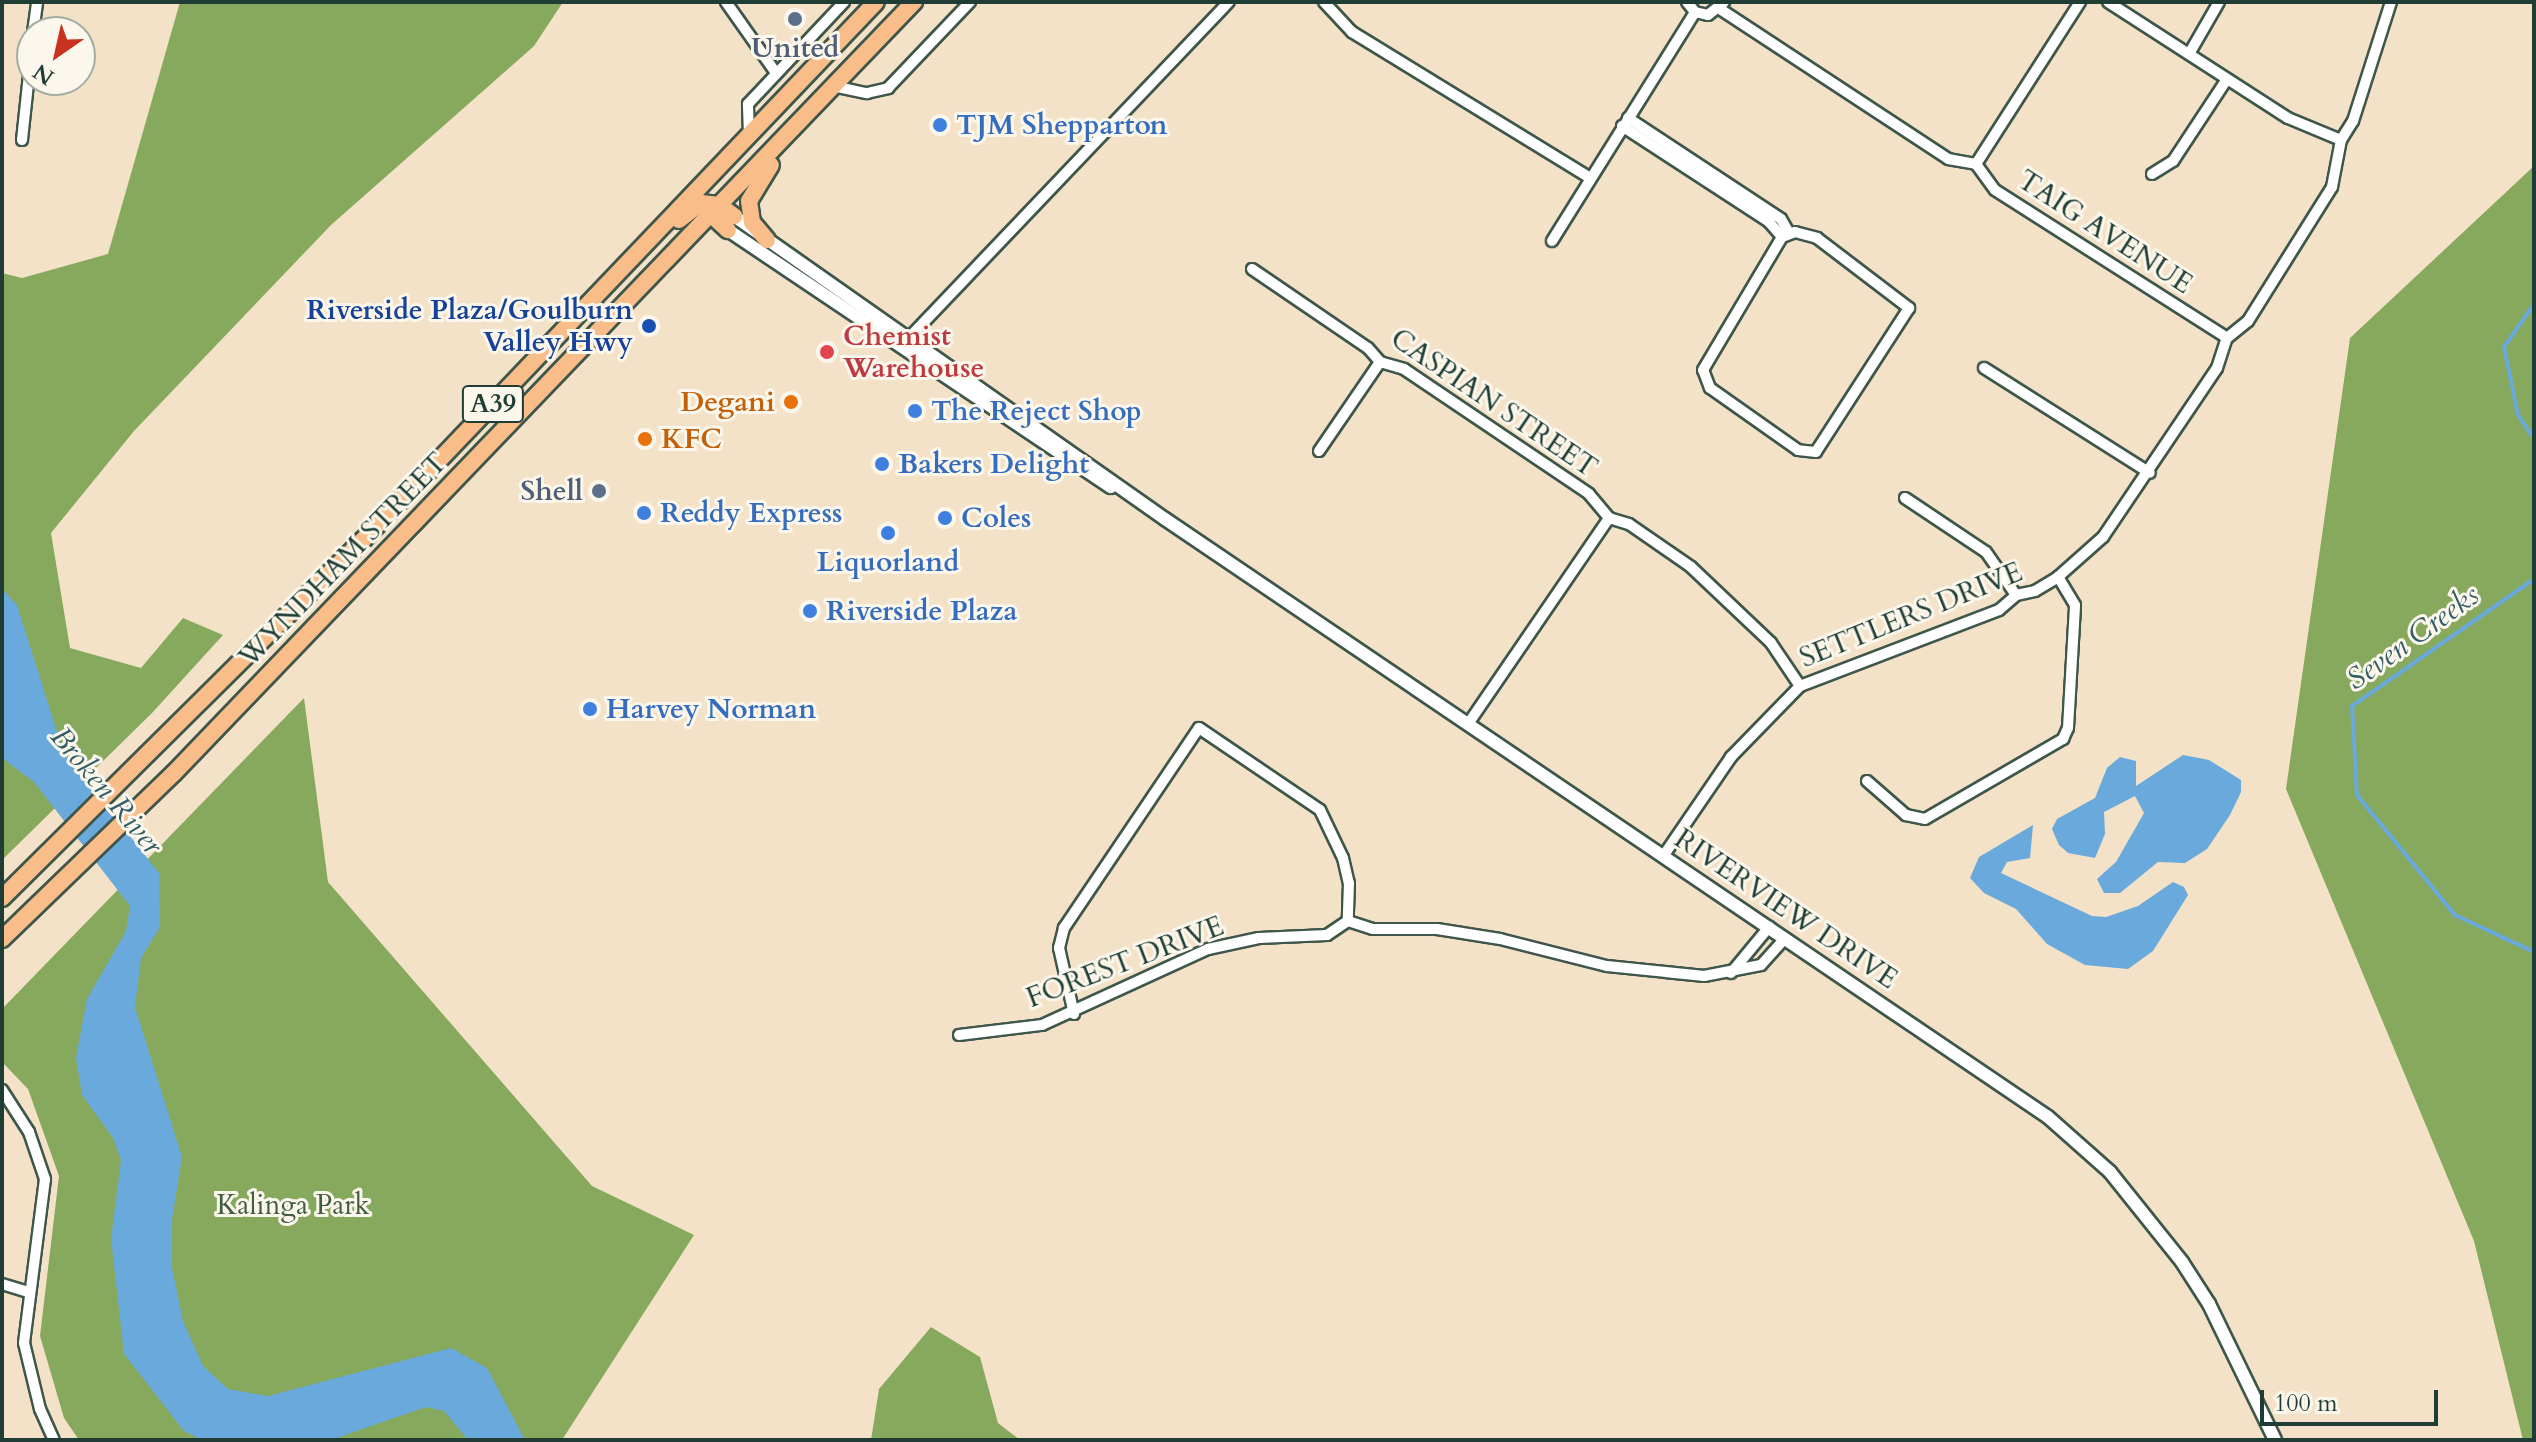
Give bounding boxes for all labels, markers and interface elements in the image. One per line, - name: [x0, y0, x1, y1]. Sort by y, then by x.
- marker: United: [786, 10, 804, 28]
- north arrow: [16, 16, 96, 96]
- place label: United: [751, 31, 839, 65]
- text: N: [27, 56, 60, 92]
- place label: TJM Shepparton: [956, 108, 1168, 142]
- marker: TJM Shepparton: [931, 116, 949, 134]
- street label: TAIG AVENUE: [2011, 163, 2199, 301]
- place label: Riverside Plaza/Goulburn Valley Hwy: [306, 293, 633, 359]
- marker: Riverside Plaza/Goulburn Valley Hwy: [640, 317, 658, 335]
- place label: Chemist Warehouse: [843, 319, 984, 385]
- street label: CASPIAN STREET: [1384, 321, 1604, 485]
- marker: Chemist Warehouse: [818, 343, 836, 361]
- road number: A39: [461, 382, 525, 426]
- place label: Degani: [680, 385, 775, 419]
- marker: Degani: [782, 393, 800, 411]
- place label: The Reject Shop: [931, 394, 1142, 428]
- marker: The Reject Shop: [906, 402, 924, 420]
- place label: KFC: [661, 422, 722, 456]
- marker: KFC: [636, 430, 654, 448]
- street label: WYNDHAM STREET: [232, 446, 454, 674]
- place label: Bakers Delight: [898, 447, 1089, 481]
- marker: Bakers Delight: [873, 455, 891, 473]
- place label: Shell: [521, 474, 583, 508]
- marker: Shell: [590, 482, 608, 500]
- place label: Reddy Express: [660, 496, 842, 530]
- place label: Coles: [961, 501, 1031, 535]
- marker: Reddy Express: [635, 504, 653, 522]
- marker: Coles: [936, 509, 954, 527]
- marker: Liquorland: [879, 524, 897, 542]
- place label: Liquorland: [817, 545, 959, 579]
- street label: SETTLERS DRIVE: [1795, 555, 2027, 675]
- water label: Seven Creeks: [2339, 578, 2487, 698]
- place label: Riverside Plaza: [826, 594, 1017, 628]
- marker: Riverside Plaza: [801, 602, 819, 620]
- place label: Harvey Norman: [606, 692, 816, 726]
- marker: Harvey Norman: [581, 700, 599, 718]
- water label: Broken River: [42, 720, 170, 862]
- street label: RIVERVIEW DRIVE: [1668, 822, 1904, 996]
- street label: FOREST DRIVE: [1022, 909, 1228, 1015]
- park label: Kalinga Park: [216, 1188, 370, 1222]
- scale bar: [2264, 1374, 2442, 1424]
- text: 100 m: [2274, 1387, 2338, 1420]

